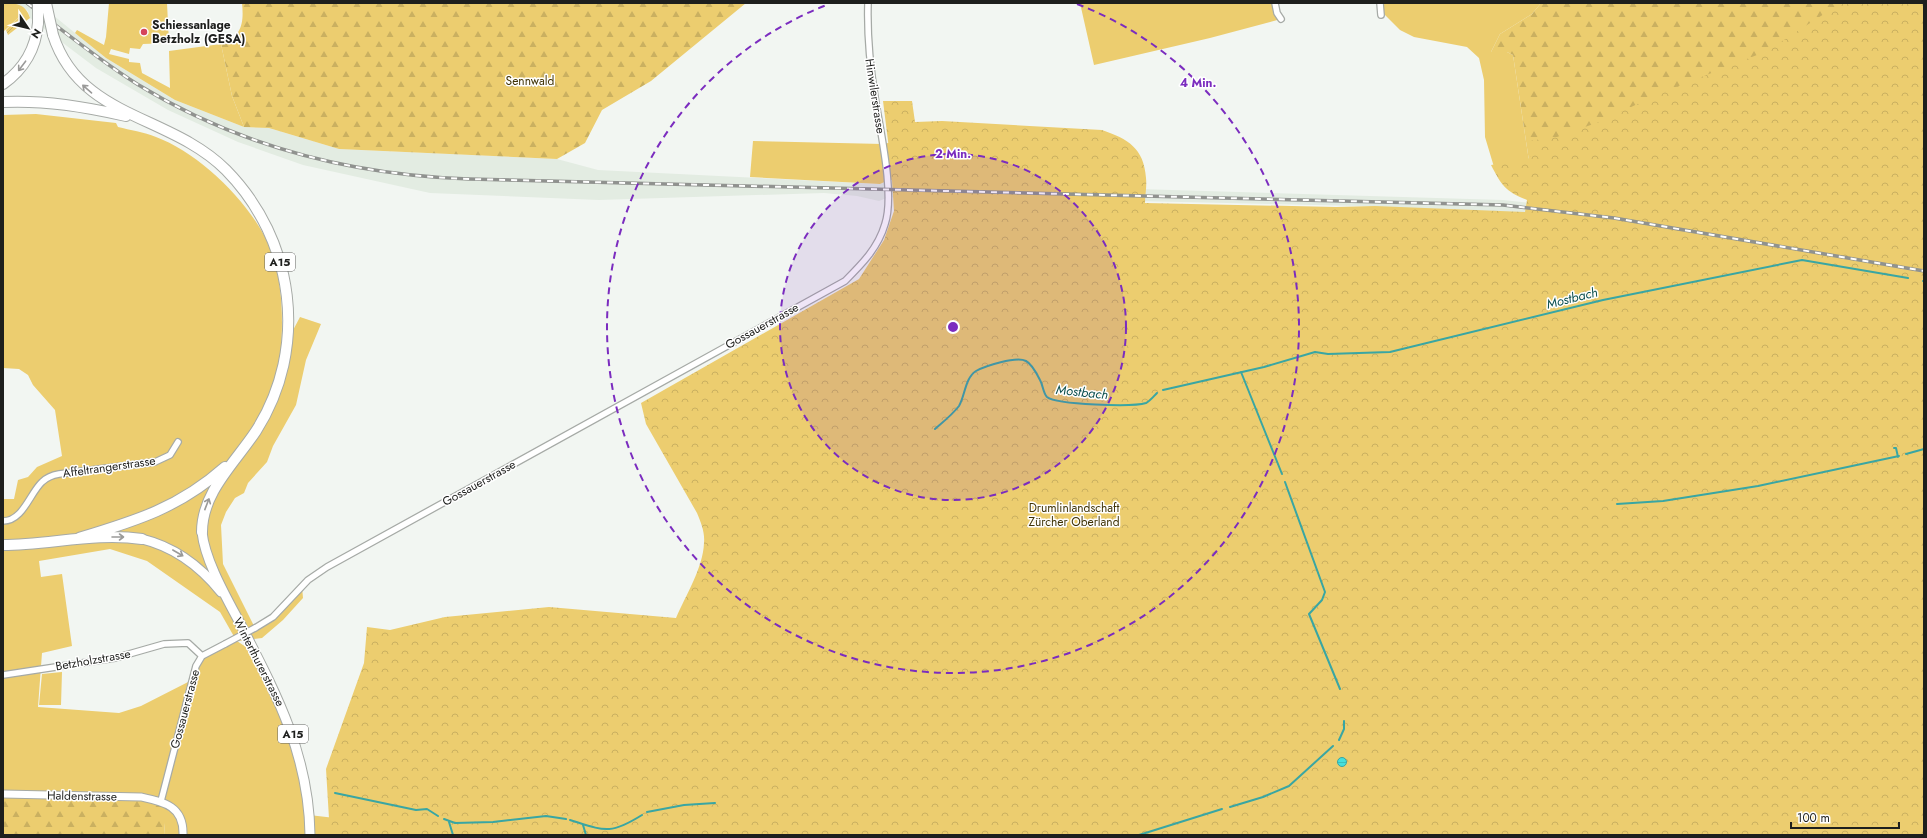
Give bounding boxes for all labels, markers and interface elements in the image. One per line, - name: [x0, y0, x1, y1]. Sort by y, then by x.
- north arrow: [8, 8, 48, 48]
- place label: Schiessanlage Betzholz (GESA): [152, 16, 245, 48]
- text: N: [27, 26, 45, 42]
- marker: Schiessanlage Betzholz (GESA): [139, 27, 149, 37]
- street label: Hinwilerstrasse: [860, 57, 890, 135]
- one-way arrow: [18, 60, 26, 71]
- park label: Sennwald: [506, 72, 554, 90]
- text: 4 Min.: [1180, 74, 1217, 92]
- one-way arrow: [82, 84, 92, 93]
- text: 2 Min.: [935, 145, 971, 163]
- road number: A15: [265, 253, 295, 271]
- water label: Mostbach: [1544, 282, 1600, 314]
- street label: Gossauerstrasse: [722, 298, 802, 354]
- centre of rings: [946, 320, 960, 334]
- water label: Mostbach: [1055, 380, 1109, 404]
- street label: Affeltrangerstrasse: [62, 452, 156, 482]
- street label: Gossauerstrasse: [439, 455, 519, 511]
- one-way arrow: [204, 499, 211, 511]
- park label: Drumlinlandschaft Zürcher Oberland: [1029, 499, 1120, 531]
- one-way arrow: [111, 533, 124, 541]
- one-way arrow: [172, 550, 184, 558]
- street label: Winterthurerstrasse: [229, 614, 289, 710]
- street label: Betzholzstrasse: [54, 645, 132, 675]
- street label: Gossauerstrasse: [166, 667, 204, 751]
- road number: A15: [278, 725, 308, 743]
- street label: Haldenstrasse: [47, 786, 117, 806]
- scale bar: [1791, 804, 1899, 830]
- text: 100 m: [1797, 809, 1830, 827]

